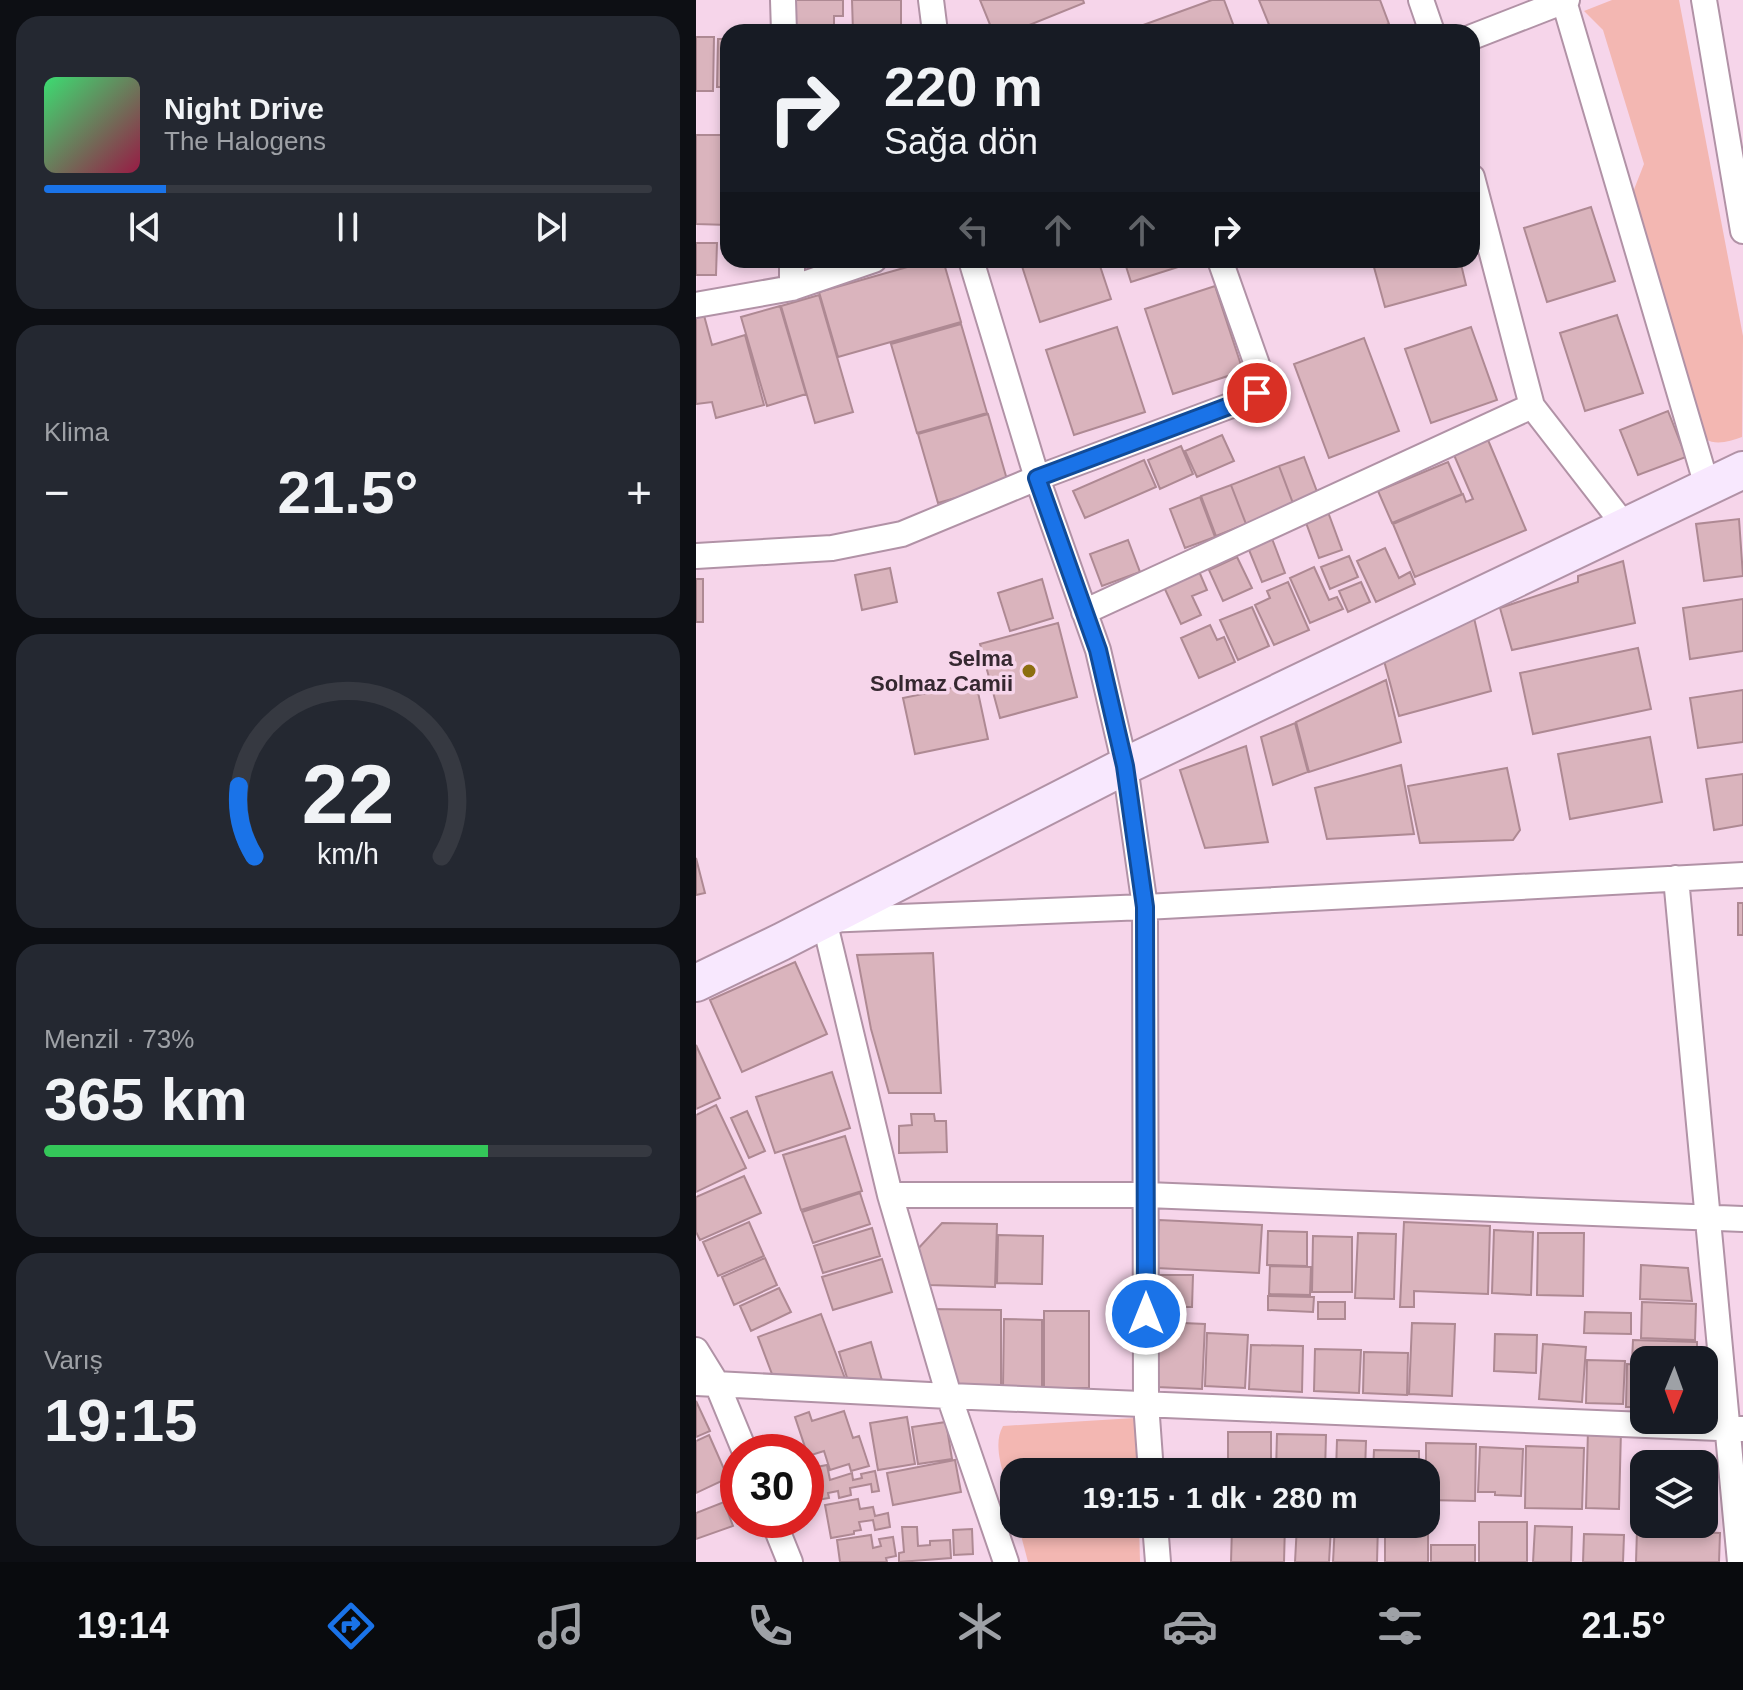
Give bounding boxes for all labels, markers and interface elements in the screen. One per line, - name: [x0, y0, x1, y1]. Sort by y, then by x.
- text: 220 m: [884, 55, 1043, 118]
- icon: right: [752, 56, 856, 160]
- text: Night Drive: [164, 92, 324, 125]
- text: Sağa dön: [884, 121, 1038, 162]
- text: The Halogens: [164, 126, 326, 156]
- icon: previous: [123, 205, 167, 249]
- icon: pause: [326, 205, 370, 249]
- icon: next: [529, 205, 573, 249]
- icon: left: [952, 208, 996, 252]
- icon: ahead: [1036, 208, 1080, 252]
- icon: ahead: [1120, 208, 1164, 252]
- icon: right: [1204, 208, 1248, 252]
- pin: [1223, 359, 1291, 427]
- icon: arrive: [1235, 371, 1279, 415]
- text: Klima: [44, 417, 109, 447]
- text: 21.5°: [278, 459, 418, 526]
- text: −: [44, 468, 70, 517]
- text: +: [626, 468, 652, 517]
- place label: Selma Solmaz Camii: [870, 646, 1014, 696]
- marker: Selma Solmaz Camii: [1020, 662, 1038, 680]
- text: 22: [302, 748, 394, 841]
- text: km/h: [317, 838, 379, 870]
- text: Menzil · 73%: [44, 1024, 194, 1054]
- text: 365 km: [44, 1066, 248, 1133]
- position arrow: [1104, 1272, 1188, 1356]
- text: Varış: [44, 1345, 103, 1375]
- north arrow: [1630, 1346, 1718, 1434]
- map controls: [1630, 1346, 1718, 1538]
- text: 19:15: [44, 1387, 197, 1454]
- speed limit sign: 30: [720, 1434, 824, 1538]
- button: layers: [1630, 1450, 1718, 1538]
- text: 19:15 · 1 dk · 280 m: [1082, 1481, 1358, 1514]
- icon: directions: [323, 1598, 379, 1654]
- icon: music: [533, 1598, 589, 1654]
- icon: phone: [742, 1598, 798, 1654]
- icon: climate: [952, 1598, 1008, 1654]
- icon: car: [1162, 1598, 1218, 1654]
- icon: filters: [1372, 1598, 1428, 1654]
- text: 19:14: [77, 1605, 169, 1646]
- text: 21.5°: [1582, 1605, 1666, 1646]

